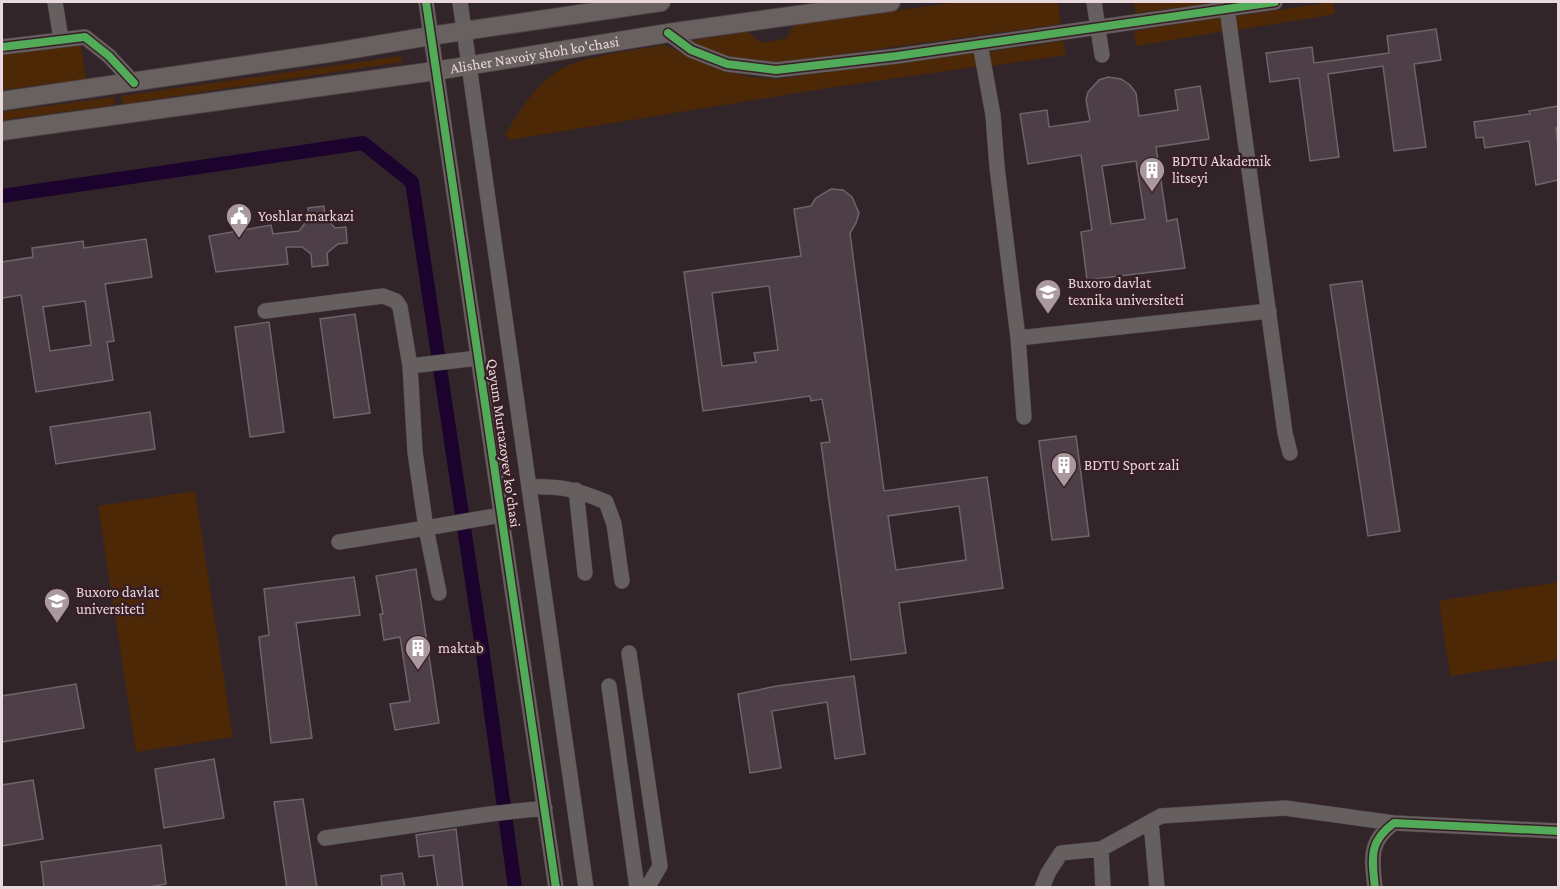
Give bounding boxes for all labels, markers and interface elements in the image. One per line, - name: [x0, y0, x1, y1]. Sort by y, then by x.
- street label: Alisher Navoiy shoh ko'chasi: [449, 33, 620, 76]
- place label: BDTU Akademik litseyi: [1172, 153, 1272, 187]
- building icon: BDTU Akademik litseyi: [1137, 155, 1167, 193]
- public building icon: Yoshlar markazi: [224, 201, 254, 239]
- place label: Yoshlar markazi: [258, 208, 354, 224]
- place label: Buxoro davlat texnika universiteti: [1068, 275, 1184, 308]
- school or university icon: Buxoro davlat texnika universiteti: [1033, 277, 1063, 315]
- street label: Qayum Murtazoyev ko'chasi: [483, 358, 524, 528]
- building icon: BDTU Sport zali: [1049, 450, 1079, 488]
- place label: BDTU Sport zali: [1084, 457, 1179, 474]
- place label: Buxoro davlat universiteti: [76, 584, 160, 617]
- school or university icon: Buxoro davlat universiteti: [42, 586, 72, 624]
- building icon: maktab: [403, 633, 433, 671]
- place label: maktab: [438, 640, 484, 656]

